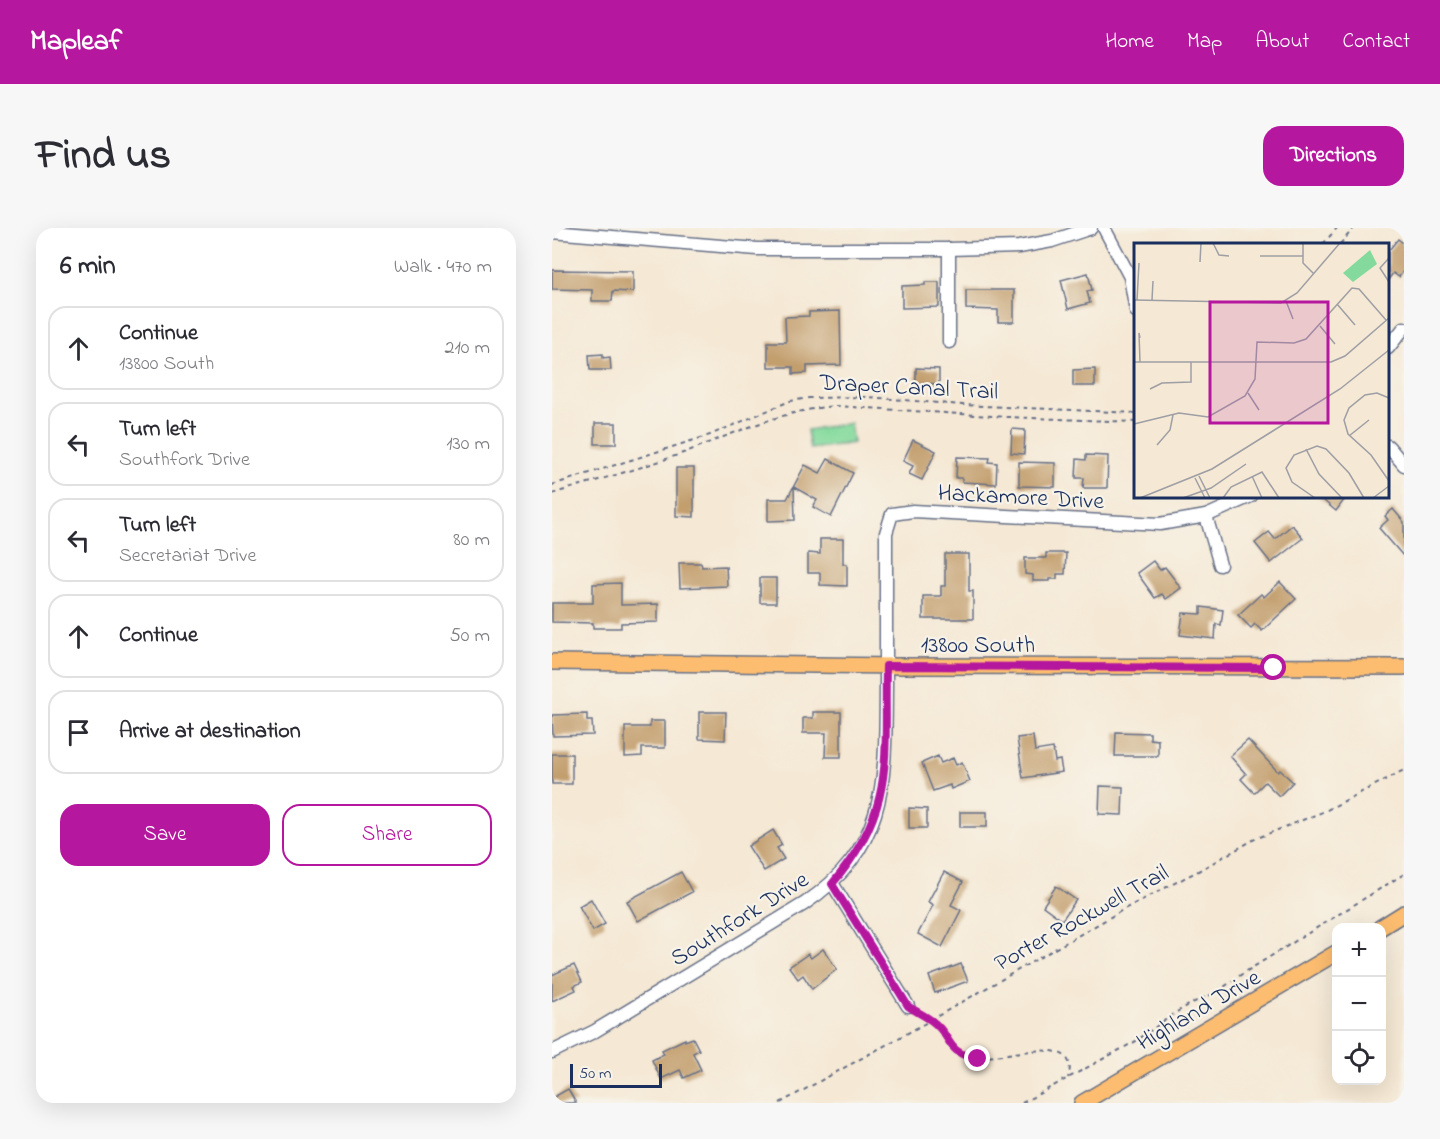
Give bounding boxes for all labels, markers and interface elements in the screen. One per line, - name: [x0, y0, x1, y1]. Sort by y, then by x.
- text: Mapleaf: [30, 22, 122, 63]
- text: Home: [1105, 27, 1154, 57]
- text: Map: [1187, 27, 1222, 57]
- text: About: [1255, 27, 1309, 57]
- text: Contact: [1342, 27, 1410, 57]
- text: Find us: [36, 126, 171, 187]
- button: Directions: [1263, 126, 1404, 186]
- inset map: [1134, 243, 1389, 498]
- text: 6 min: [60, 248, 116, 286]
- text: Walk · 470 m: [394, 253, 492, 282]
- text: Continue: [119, 318, 198, 350]
- icon: ahead: [62, 332, 95, 365]
- text: 210 m: [445, 334, 490, 363]
- text: 13800 South: [119, 350, 214, 379]
- street label: Draper Canal Trail: [818, 366, 999, 411]
- text: Turn left: [119, 414, 196, 446]
- icon: left: [62, 428, 95, 461]
- text: 130 m: [446, 430, 490, 459]
- text: Southfork Drive: [119, 446, 250, 475]
- street label: Hackamore Drive: [937, 477, 1105, 520]
- text: Turn left: [119, 510, 196, 542]
- icon: left: [62, 524, 95, 557]
- text: 80 m: [453, 526, 490, 555]
- text: Secretariat Drive: [119, 542, 256, 571]
- icon: ahead: [62, 620, 95, 653]
- text: Continue: [119, 620, 198, 652]
- text: 50 m: [449, 622, 490, 651]
- street label: 13800 South: [921, 629, 1035, 664]
- route start: [1260, 654, 1286, 680]
- icon: arrive: [62, 716, 95, 749]
- text: Arrive at destination: [119, 716, 301, 748]
- button: Save: [60, 804, 270, 866]
- button: Share: [282, 804, 492, 866]
- street label: Porter Rockwell Trail: [989, 857, 1176, 982]
- street label: Southfork Drive: [664, 863, 816, 977]
- map controls: [1332, 923, 1386, 1085]
- button: +: [1332, 923, 1386, 977]
- street label: Highland Drive: [1131, 961, 1268, 1061]
- button: −: [1332, 977, 1386, 1031]
- button: locate: [1332, 1031, 1386, 1085]
- route end: [964, 1045, 990, 1071]
- scale bar: [570, 1061, 662, 1088]
- text: 50 m: [579, 1062, 611, 1086]

